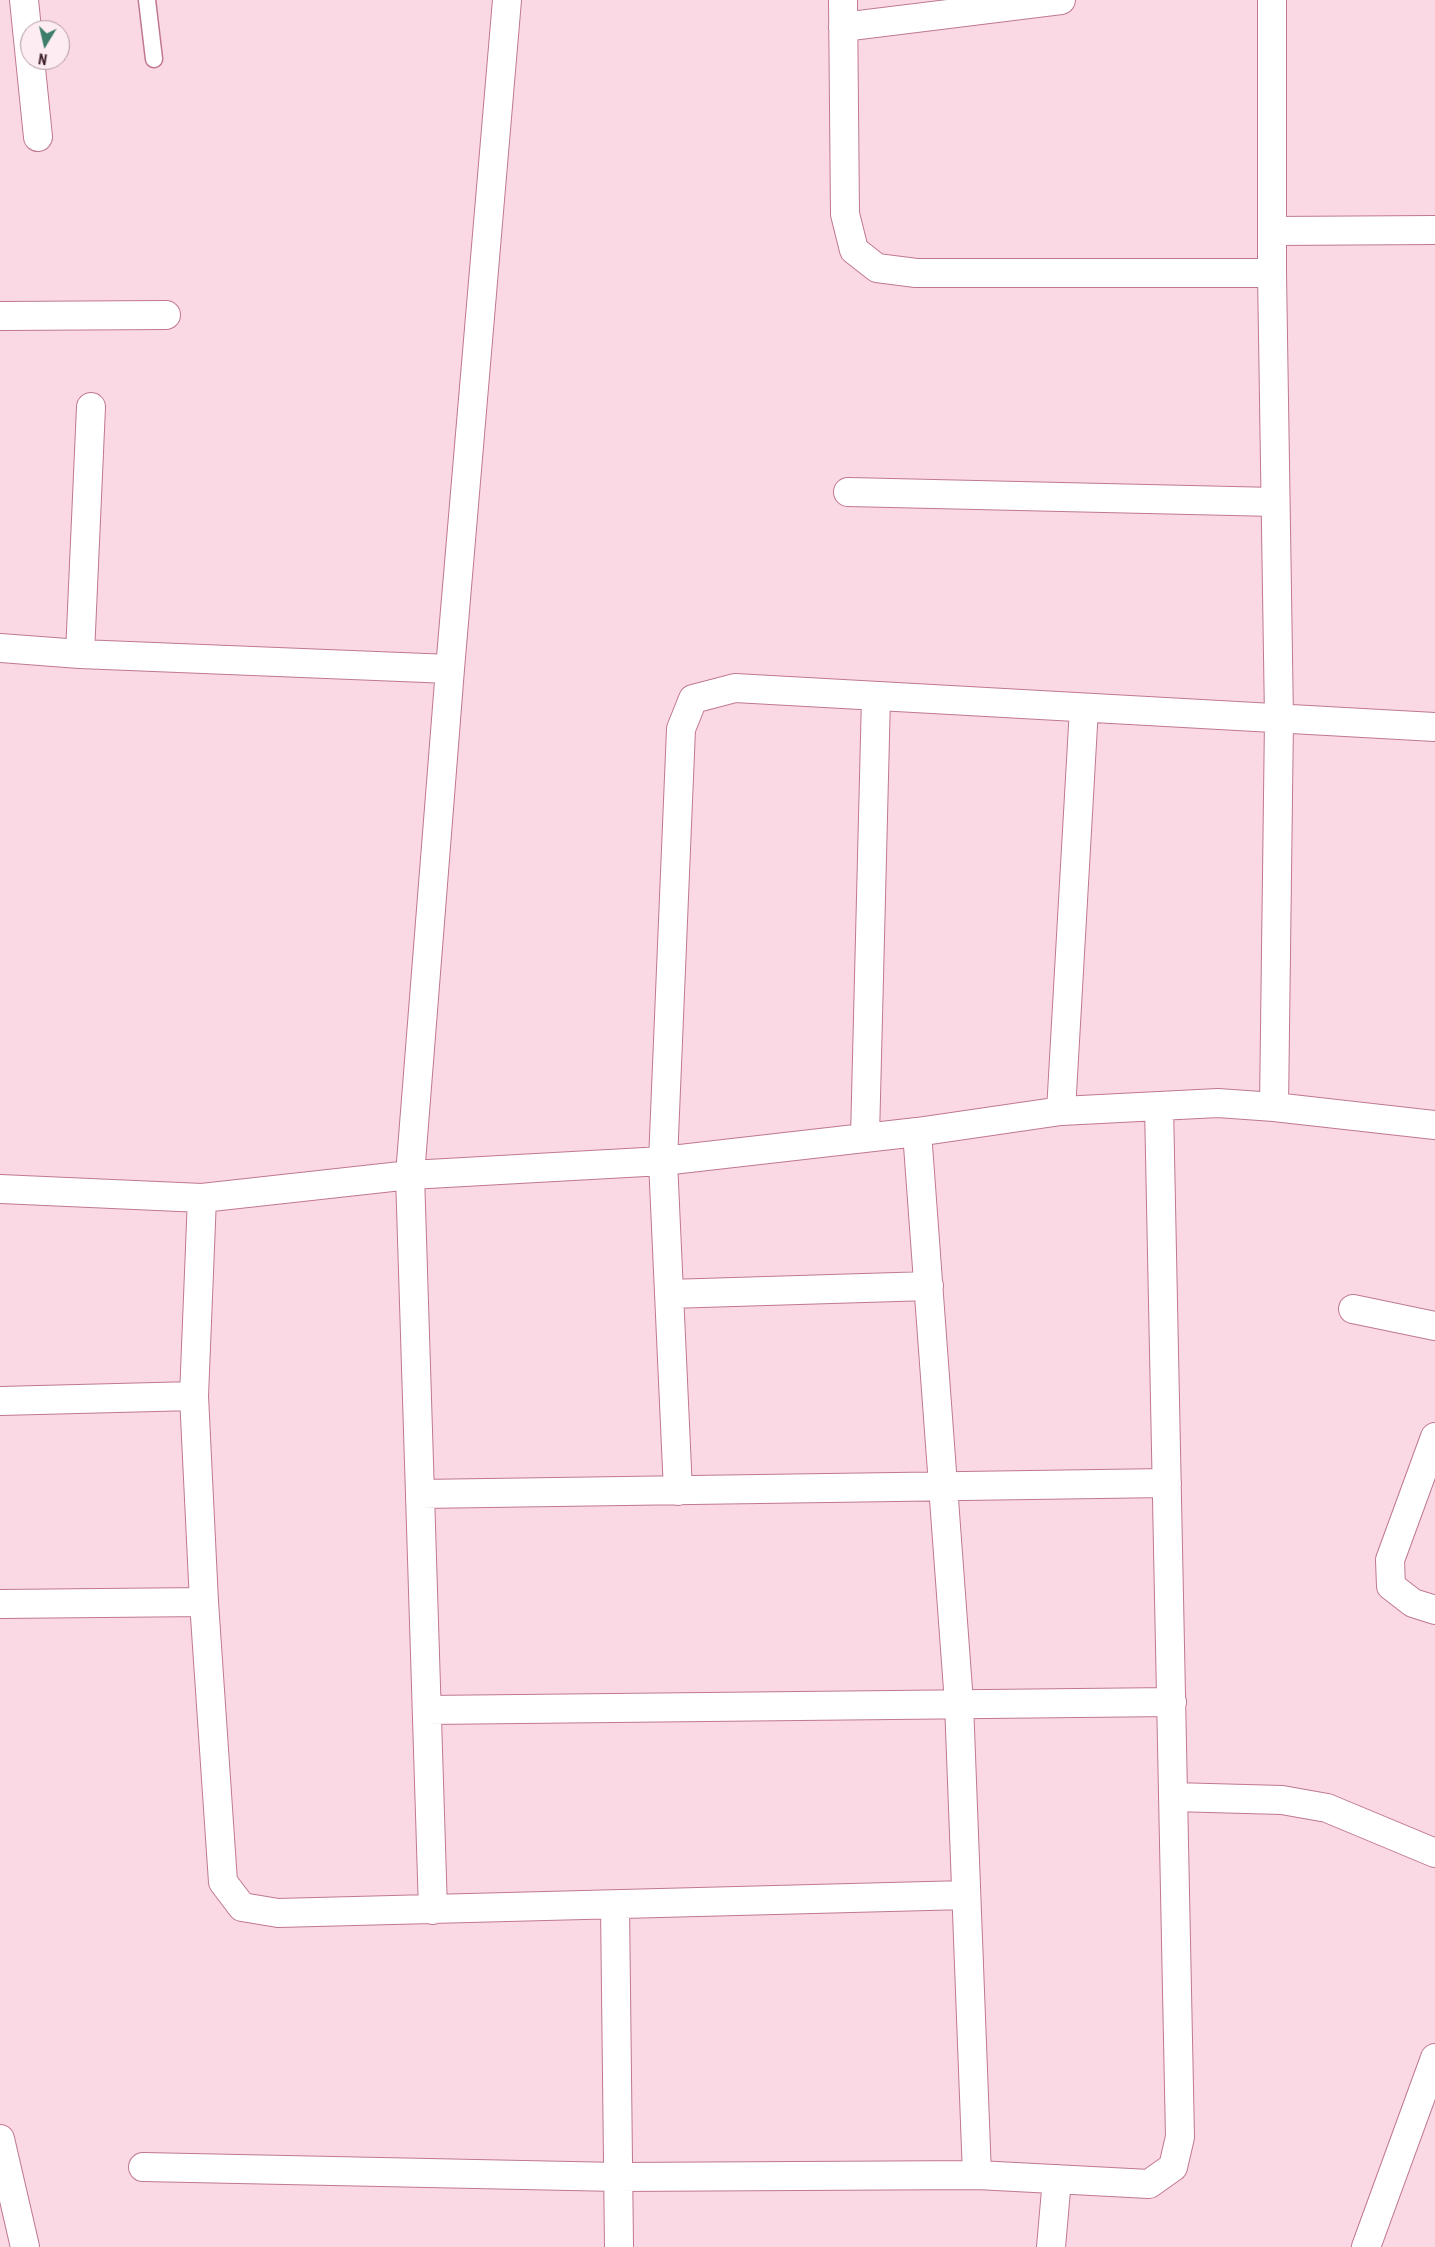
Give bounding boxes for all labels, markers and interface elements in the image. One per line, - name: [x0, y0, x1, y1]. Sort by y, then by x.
- north arrow: [20, 20, 70, 70]
- text: N: [37, 50, 48, 67]

